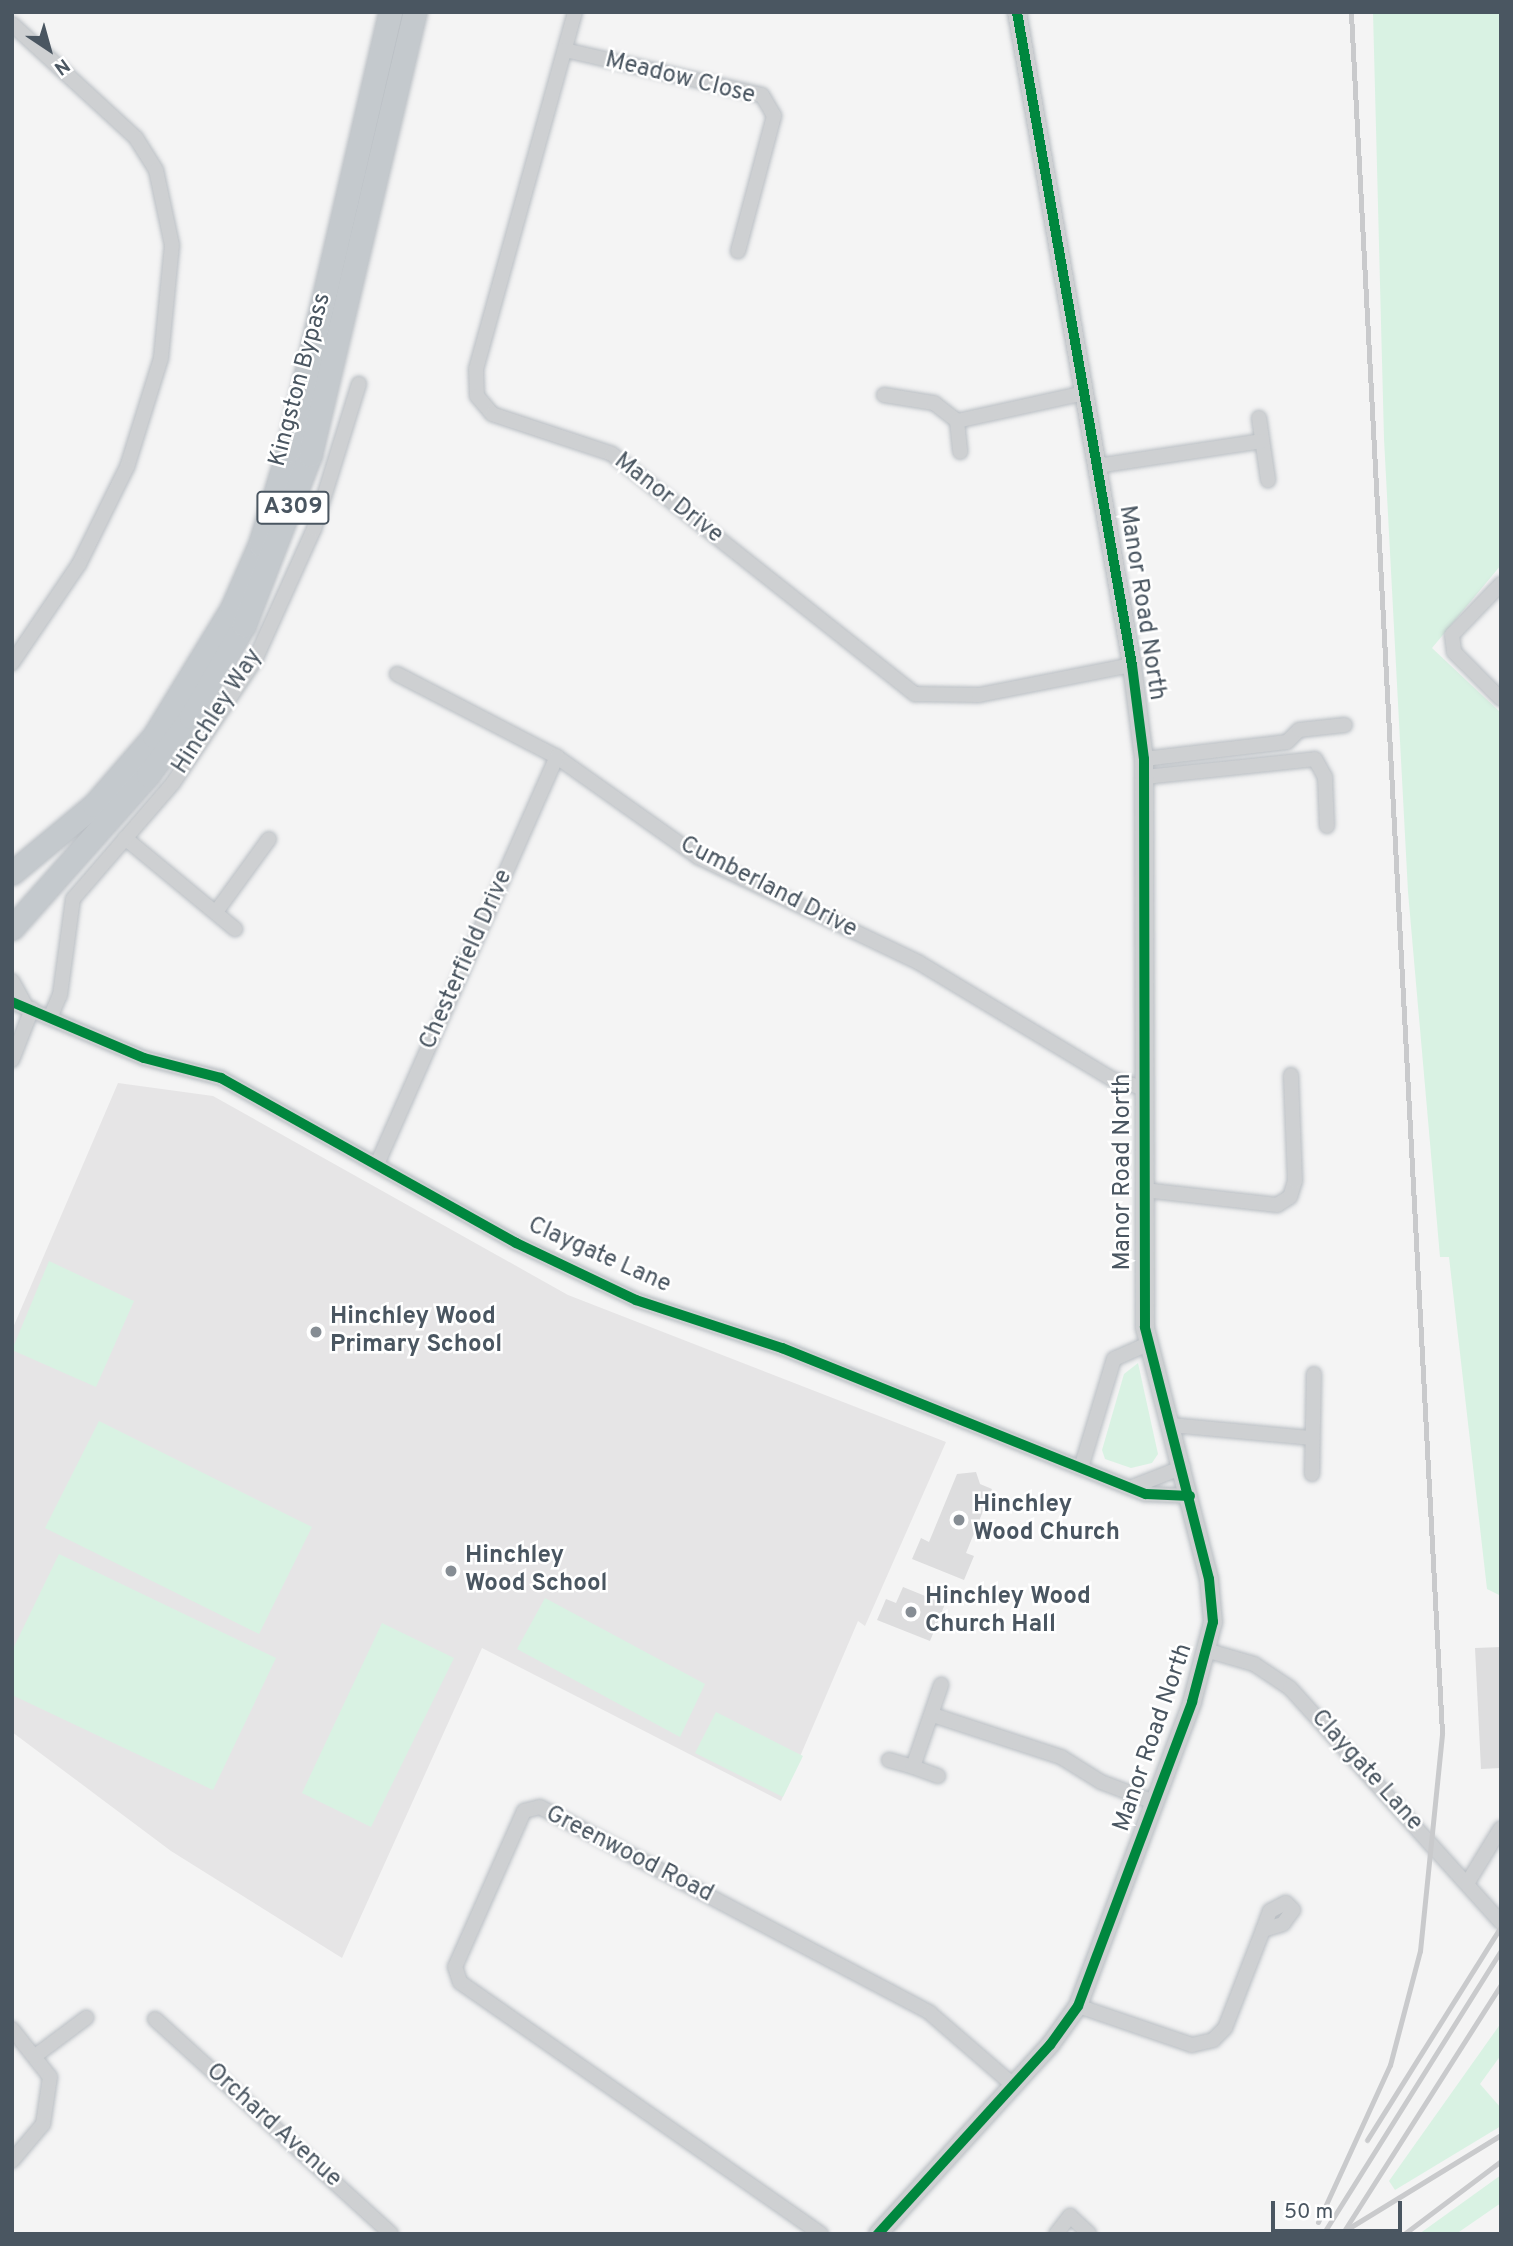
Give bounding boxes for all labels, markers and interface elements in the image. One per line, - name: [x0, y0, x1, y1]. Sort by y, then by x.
- north arrow: [14, 14, 84, 84]
- street label: Meadow Close: [602, 46, 758, 112]
- text: N: [49, 52, 74, 80]
- street label: Kingston Bypass: [264, 290, 338, 470]
- street label: Manor Drive: [608, 447, 728, 551]
- road number: A309: [256, 488, 330, 528]
- street label: Manor Road North: [1111, 503, 1171, 703]
- street label: Hinchley Way: [167, 644, 269, 780]
- street label: Cumberland Drive: [675, 831, 861, 945]
- street label: Chesterfield Drive: [414, 866, 520, 1054]
- street label: Manor Road North: [1110, 1074, 1138, 1270]
- street label: Claygate Lane: [523, 1212, 675, 1300]
- place label: Hinchley Wood Primary School: [330, 1304, 502, 1360]
- marker: Hinchley Wood Primary School: [308, 1324, 324, 1340]
- place label: Hinchley Wood Church: [973, 1492, 1120, 1548]
- marker: Hinchley Wood Church: [951, 1512, 967, 1528]
- place label: Hinchley Wood School: [465, 1543, 608, 1599]
- marker: Hinchley Wood School: [443, 1563, 459, 1579]
- place label: Hinchley Wood Church Hall: [925, 1584, 1091, 1640]
- marker: Hinchley Wood Church Hall: [903, 1604, 919, 1620]
- street label: Manor Road North: [1108, 1640, 1200, 1836]
- street label: Claygate Lane: [1304, 1704, 1428, 1838]
- street label: Greenwood Road: [540, 1800, 718, 1910]
- street label: Orchard Avenue: [199, 2057, 347, 2195]
- scale bar: [1275, 2186, 1406, 2230]
- text: 50 m: [1284, 2199, 1333, 2226]

